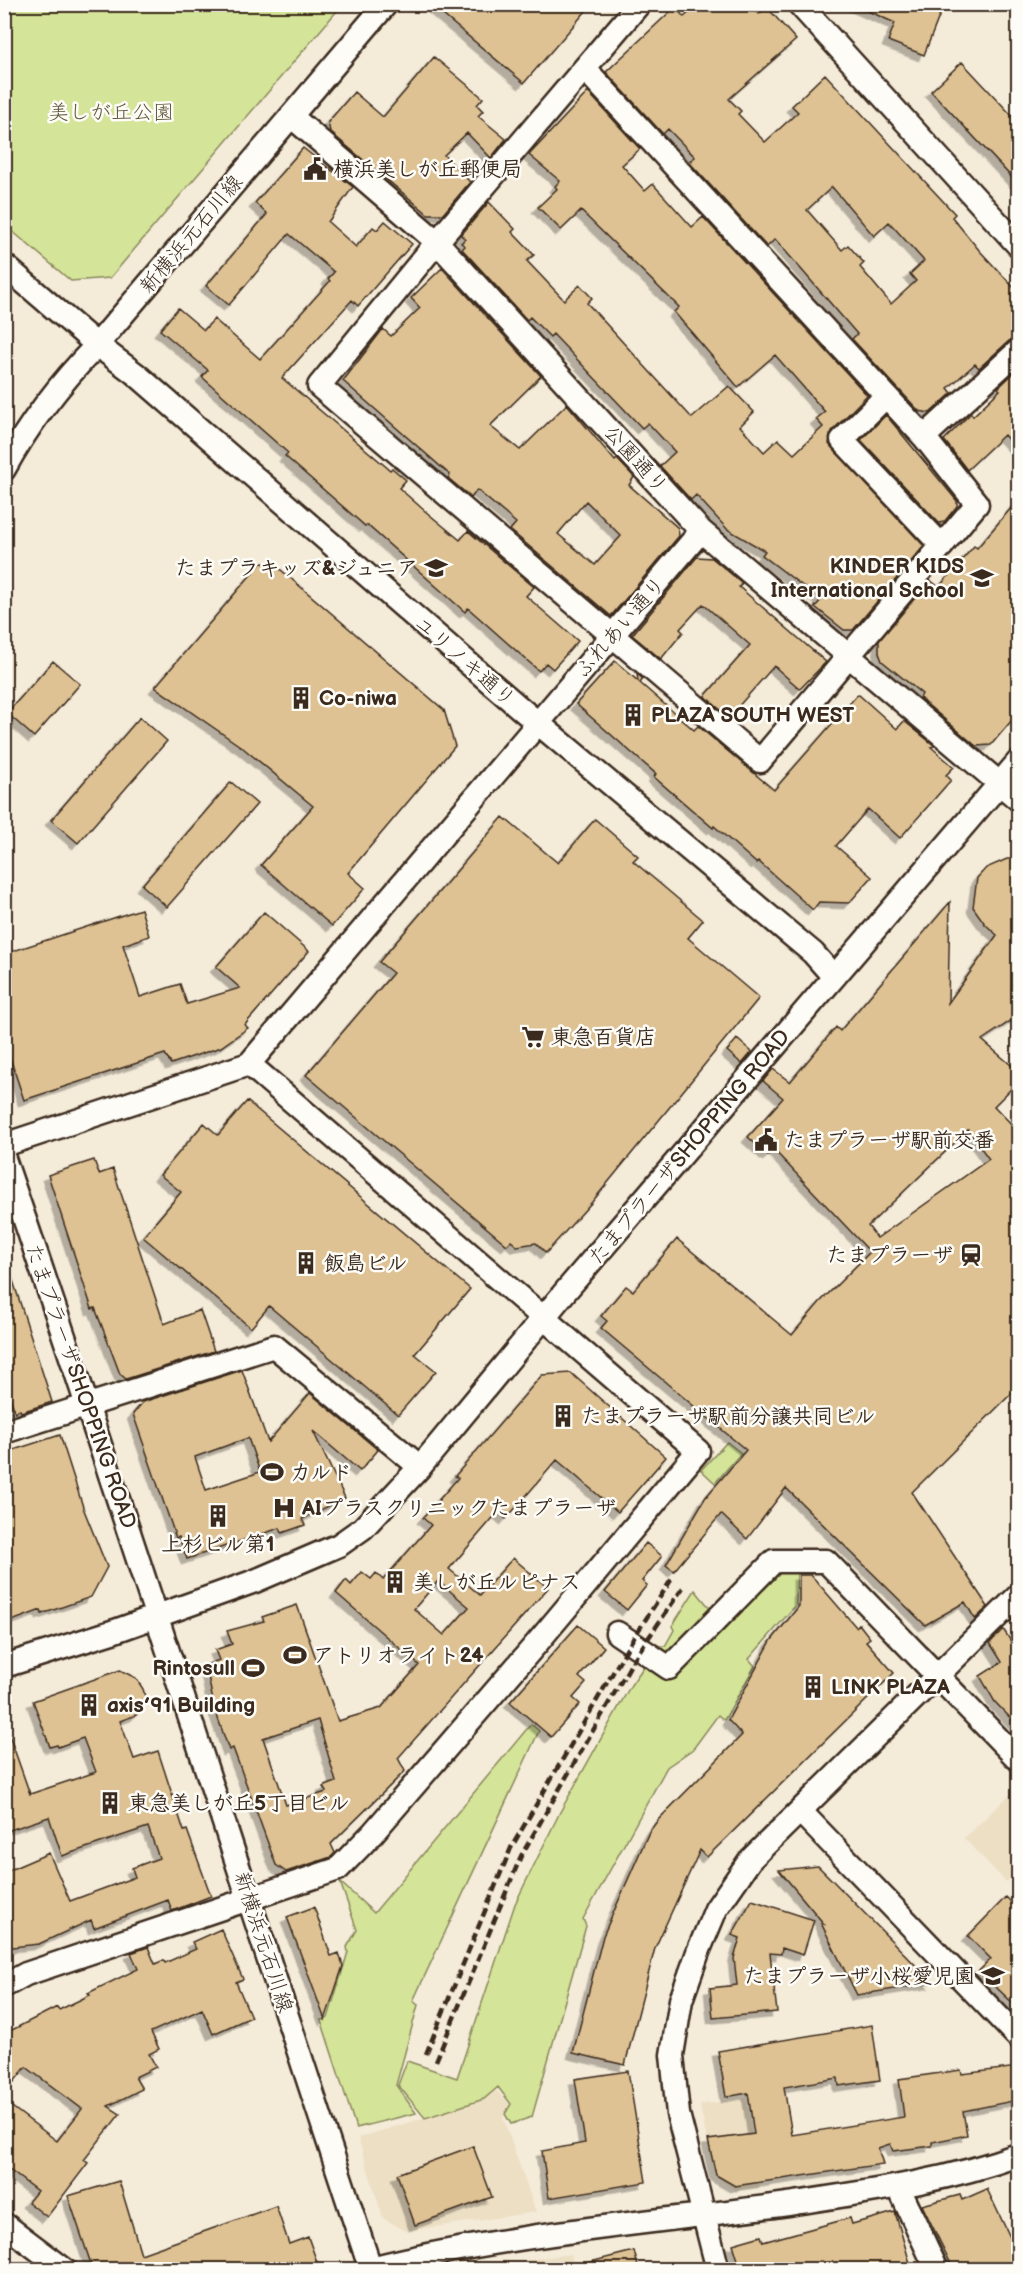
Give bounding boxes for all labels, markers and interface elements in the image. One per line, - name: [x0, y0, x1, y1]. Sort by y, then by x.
- park label: 美しが丘公園: [48, 100, 174, 125]
- public building icon: 横浜美しが丘郵便局: [302, 156, 328, 182]
- place label: 横浜美しが丘郵便局: [333, 157, 522, 182]
- street label: 新横浜元石川線: [135, 170, 248, 299]
- street label: 公園通り: [598, 420, 673, 499]
- place label: KINDER KIDS International School: [770, 554, 964, 603]
- school or university icon: たまプラキッズ&ジュニア: [423, 555, 449, 581]
- place label: たまプラキッズ&ジュニア: [175, 556, 418, 581]
- school or university icon: KINDER KIDS International School: [969, 565, 995, 591]
- street label: ふれあい通り: [570, 572, 671, 683]
- street label: ユリノキ通り: [409, 611, 520, 712]
- building icon: Co-niwa: [288, 685, 314, 711]
- place label: Co-niwa: [319, 686, 397, 711]
- building icon: PLAZA SOUTH WEST: [620, 702, 646, 728]
- place label: PLAZA SOUTH WEST: [651, 703, 854, 728]
- supermarket icon: 東急百貨店: [520, 1024, 546, 1050]
- place label: 東急百貨店: [551, 1025, 656, 1050]
- street label: たまプラーザSHOPPING ROAD: [584, 1025, 795, 1270]
- public building icon: たまプラーザ駅前交番: [753, 1127, 779, 1153]
- place label: たまプラーザ駅前交番: [784, 1128, 995, 1153]
- street label: たまプラーザSHOPPING ROAD: [20, 1241, 141, 1532]
- station icon: たまプラーザ: [958, 1242, 984, 1268]
- place label: たまプラーザ: [826, 1243, 953, 1268]
- building icon: 飯島ビル: [293, 1250, 319, 1276]
- place label: 飯島ビル: [324, 1251, 408, 1276]
- building icon: たまプラーザ駅前分譲共同ビル: [550, 1403, 576, 1429]
- place label: たまプラーザ駅前分譲共同ビル: [581, 1404, 875, 1429]
- sports icon: カルド: [259, 1459, 285, 1485]
- place label: カルド: [290, 1460, 353, 1485]
- hospital icon: AIプラスクリニックたまプラーザ: [271, 1495, 297, 1521]
- place label: AIプラスクリニックたまプラーザ: [301, 1496, 616, 1521]
- building icon: 上杉ビル第1: [205, 1503, 231, 1529]
- place label: 上杉ビル第1: [161, 1532, 275, 1557]
- building icon: 美しが丘ルピナス: [382, 1569, 408, 1595]
- place label: 美しが丘ルピナス: [413, 1570, 581, 1595]
- sports icon: アトリオライト24: [282, 1642, 308, 1668]
- place label: アトリオライト24: [313, 1643, 484, 1668]
- sports icon: Rintosull: [240, 1655, 266, 1681]
- place label: Rintosull: [152, 1656, 235, 1681]
- building icon: LINK PLAZA: [800, 1674, 826, 1700]
- place label: LINK PLAZA: [831, 1675, 950, 1700]
- building icon: axis’91 Building: [76, 1692, 102, 1718]
- place label: axis’91 Building: [107, 1693, 255, 1718]
- building icon: 東急美しが丘5丁目ビル: [97, 1790, 123, 1816]
- place label: 東急美しが丘5丁目ビル: [128, 1791, 350, 1816]
- street label: 新横浜元石川線: [229, 1868, 298, 2016]
- school or university icon: たまプラーザ小桜愛児園: [980, 1963, 1006, 1989]
- place label: たまプラーザ小桜愛児園: [743, 1964, 975, 1989]

